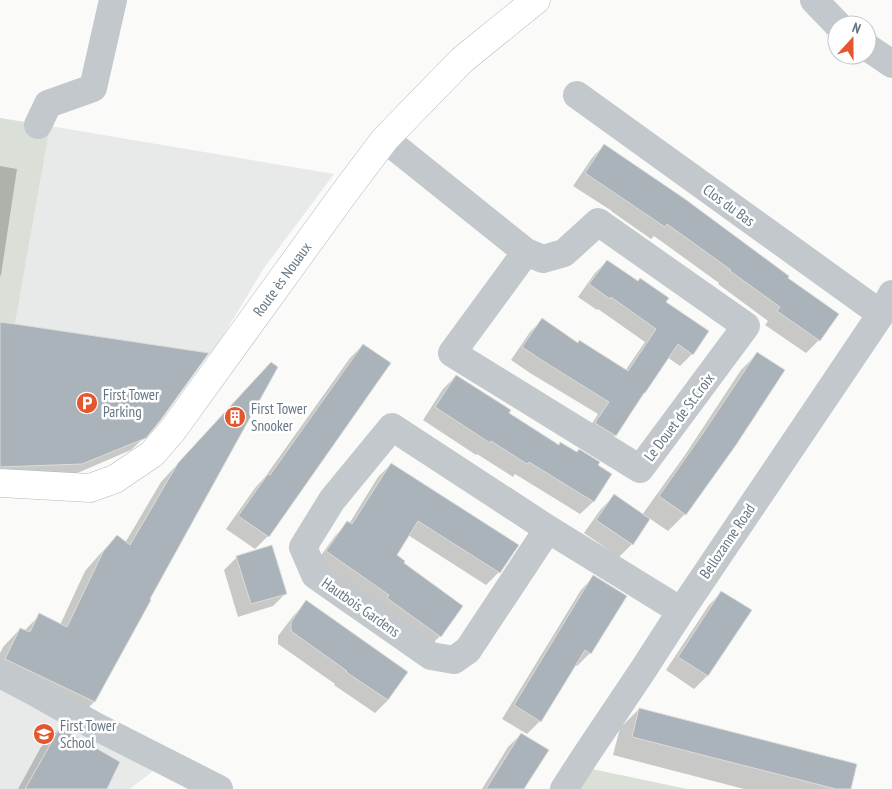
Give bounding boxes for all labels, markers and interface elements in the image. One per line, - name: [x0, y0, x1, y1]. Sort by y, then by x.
- north arrow: [827, 15, 877, 65]
- text: N: [850, 18, 863, 38]
- street label: Clos du Bas: [699, 180, 759, 230]
- street label: Route ès Nouaux: [249, 238, 315, 320]
- street label: Le Douet de St.Croix: [640, 369, 718, 465]
- place label: First Tower Parking: [103, 385, 160, 421]
- parking icon: First Tower Parking: [75, 391, 99, 415]
- place label: First Tower Snooker: [251, 399, 308, 435]
- building icon: First Tower Snooker: [223, 405, 247, 429]
- street label: Bellozanne Road: [695, 500, 759, 582]
- street label: Hautbois Gardens: [318, 573, 404, 641]
- place label: First Tower School: [60, 716, 117, 752]
- school or university icon: First Tower School: [32, 722, 56, 746]

